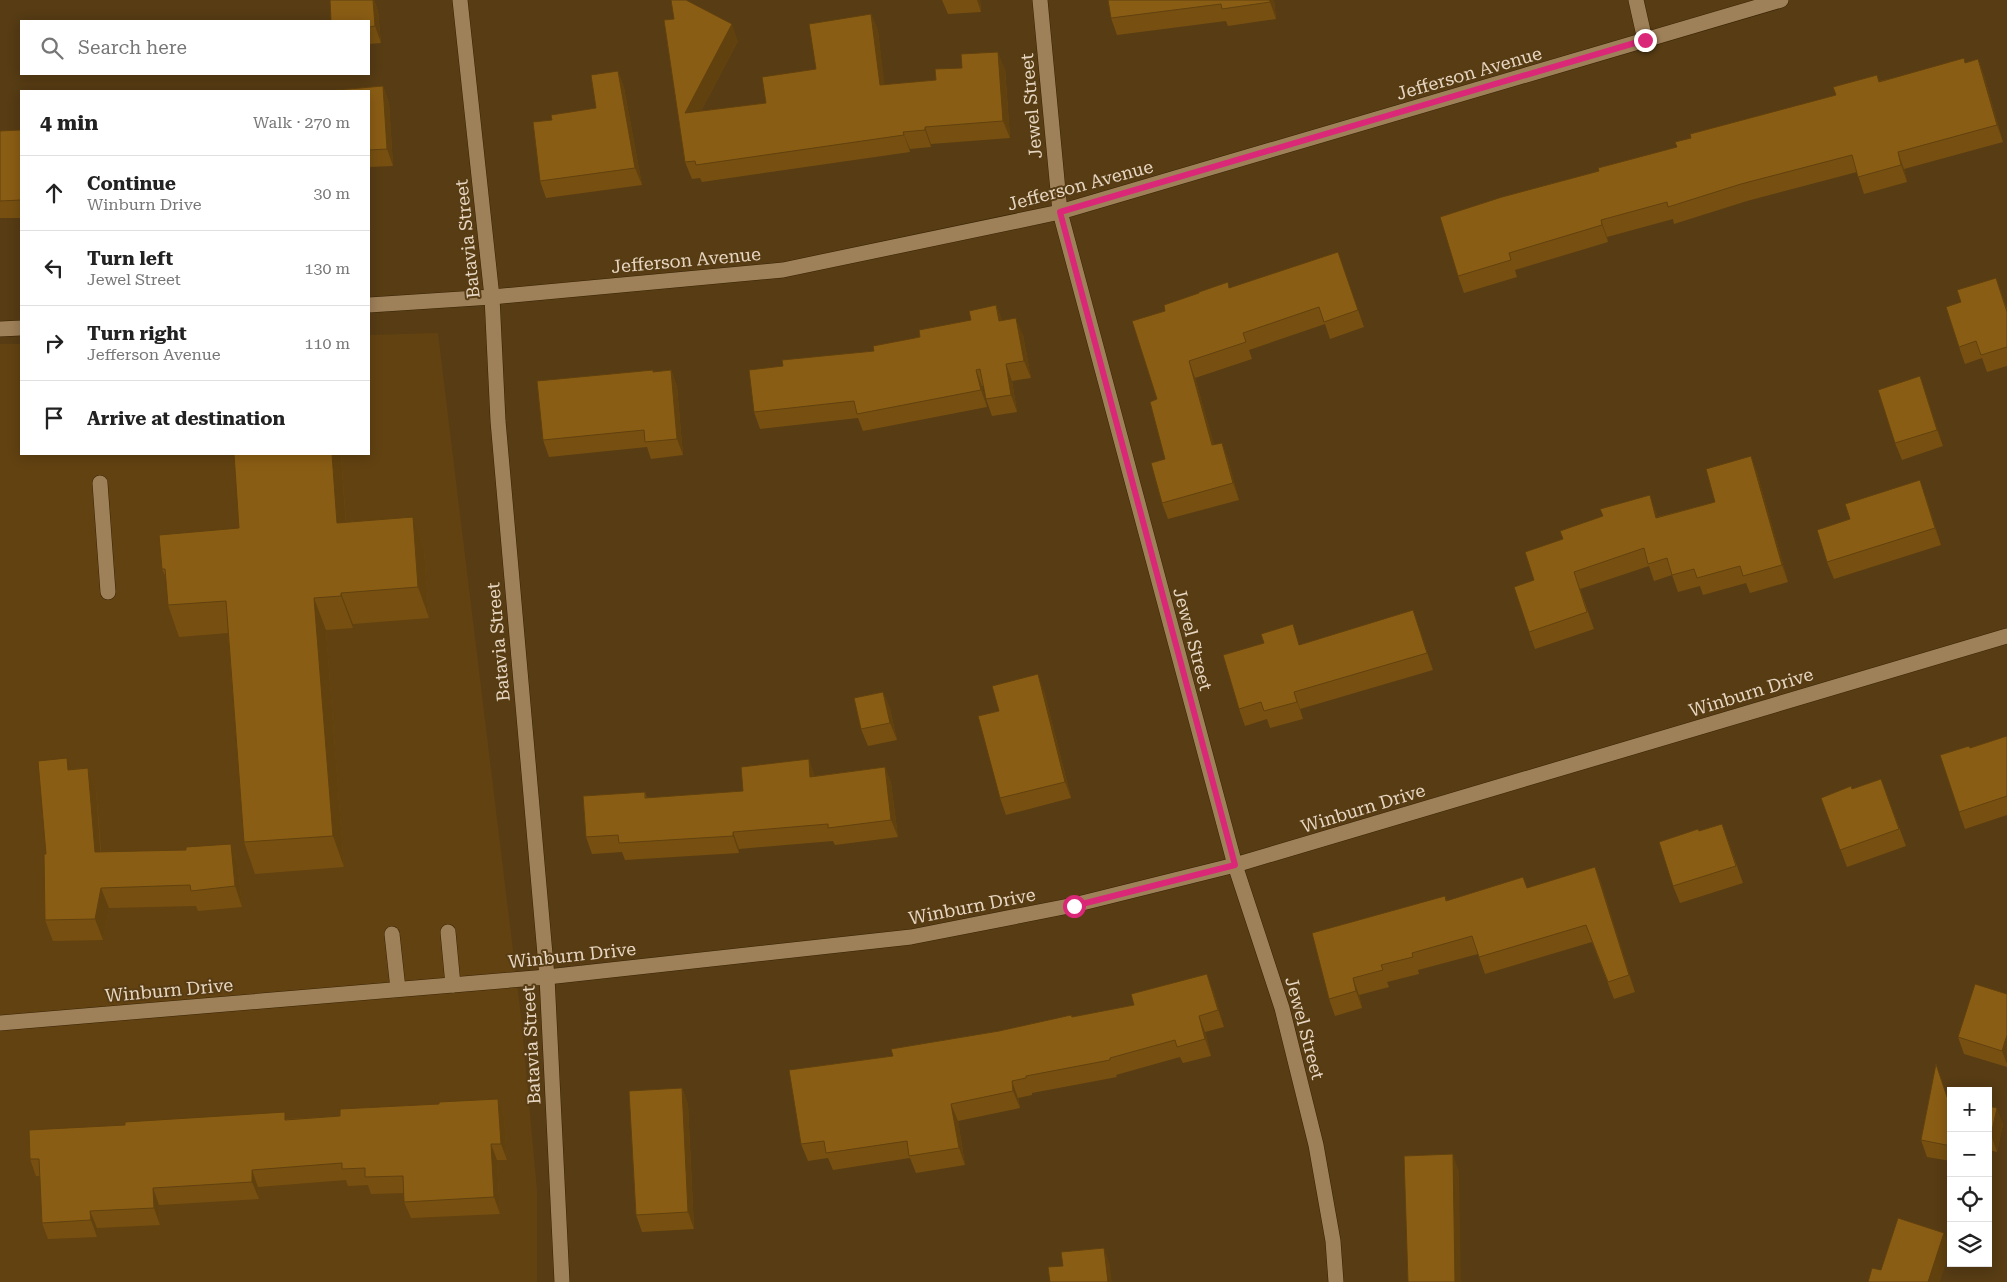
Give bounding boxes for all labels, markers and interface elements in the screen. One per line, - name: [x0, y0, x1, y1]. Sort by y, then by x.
- search box: [20, 20, 370, 75]
- route end: [1634, 29, 1657, 52]
- icon: search: [38, 34, 66, 62]
- text: Search here: [78, 36, 187, 59]
- street label: Jefferson Avenue: [1394, 42, 1544, 104]
- street label: Jewel Street: [1016, 52, 1046, 160]
- text: 4 min: [40, 111, 98, 135]
- text: Walk · 270 m: [253, 113, 350, 132]
- street label: Jefferson Avenue: [1005, 155, 1155, 215]
- text: Continue: [87, 172, 176, 195]
- street label: Batavia Street: [450, 178, 484, 300]
- icon: ahead: [40, 179, 68, 207]
- text: 30 m: [313, 184, 350, 203]
- text: Winburn Drive: [87, 195, 201, 214]
- street label: Jefferson Avenue: [610, 243, 762, 277]
- text: Turn left: [87, 247, 173, 270]
- icon: left: [40, 254, 68, 282]
- text: 130 m: [304, 259, 350, 278]
- text: Jewel Street: [87, 270, 181, 289]
- text: Turn right: [87, 322, 187, 345]
- icon: right: [40, 329, 68, 357]
- text: 110 m: [304, 334, 350, 353]
- text: Jefferson Avenue: [87, 345, 221, 364]
- icon: arrive: [40, 404, 68, 432]
- text: Arrive at destination: [87, 407, 285, 430]
- street label: Batavia Street: [482, 581, 514, 702]
- street label: Jewel Street: [1169, 585, 1217, 693]
- street label: Winburn Drive: [1686, 663, 1816, 721]
- street label: Winburn Drive: [1298, 779, 1428, 837]
- street label: Winburn Drive: [907, 883, 1037, 929]
- route start: [1063, 895, 1086, 918]
- street label: Winburn Drive: [507, 938, 637, 972]
- street label: Winburn Drive: [104, 974, 234, 1006]
- street label: Jewel Street: [1281, 974, 1329, 1082]
- street label: Batavia Street: [517, 984, 545, 1105]
- map controls: [1947, 1087, 1992, 1267]
- button: +: [1947, 1087, 1992, 1132]
- button: −: [1947, 1132, 1992, 1177]
- button: locate: [1947, 1177, 1992, 1222]
- button: layers: [1947, 1222, 1992, 1267]

